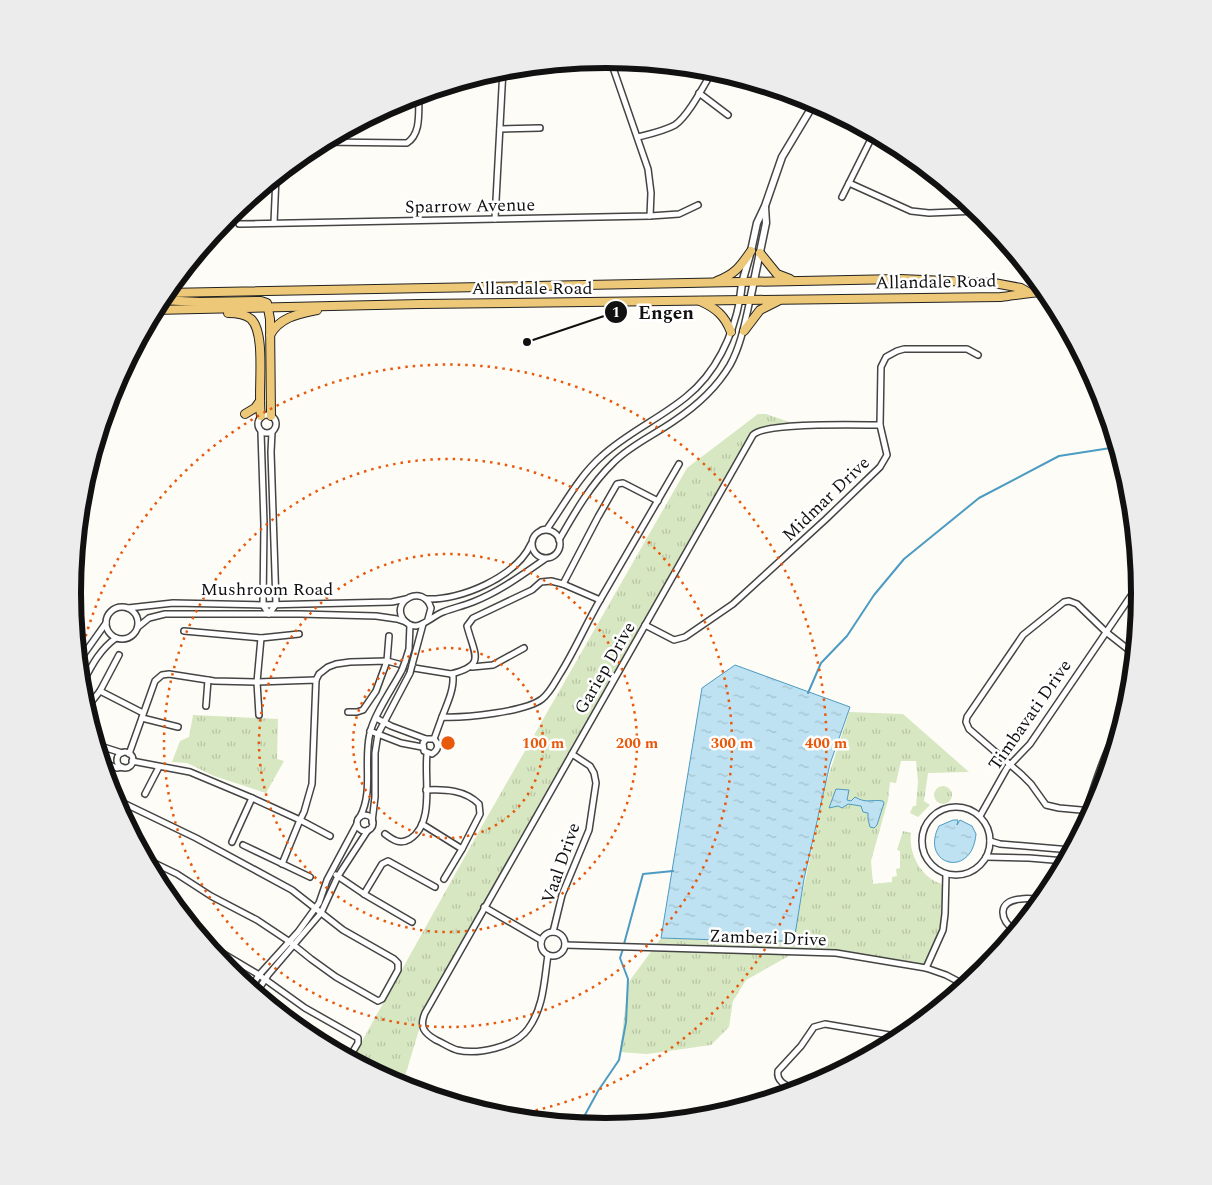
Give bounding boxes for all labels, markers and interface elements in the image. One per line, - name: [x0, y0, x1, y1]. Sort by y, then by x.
- street label: Sparrow Avenue: [405, 191, 535, 221]
- street label: Allandale Road: [875, 267, 997, 297]
- street label: Allandale Road: [471, 275, 593, 302]
- callout: Engen: [603, 295, 704, 329]
- text: Engen: [638, 299, 694, 328]
- text: 1: [612, 301, 620, 324]
- street label: Midmar Drive: [776, 450, 876, 548]
- street label: Mushroom Road: [201, 576, 333, 603]
- street label: Gariep Drive: [568, 617, 642, 719]
- street label: Timbavati Drive: [982, 654, 1078, 776]
- text: 100 m: [522, 732, 565, 755]
- text: 200 m: [616, 732, 659, 755]
- text: 300 m: [711, 732, 754, 755]
- text: 400 m: [805, 732, 848, 755]
- centre of rings: [439, 734, 457, 752]
- street label: Vaal Drive: [535, 819, 587, 907]
- street label: Zambezi Drive: [709, 922, 827, 954]

